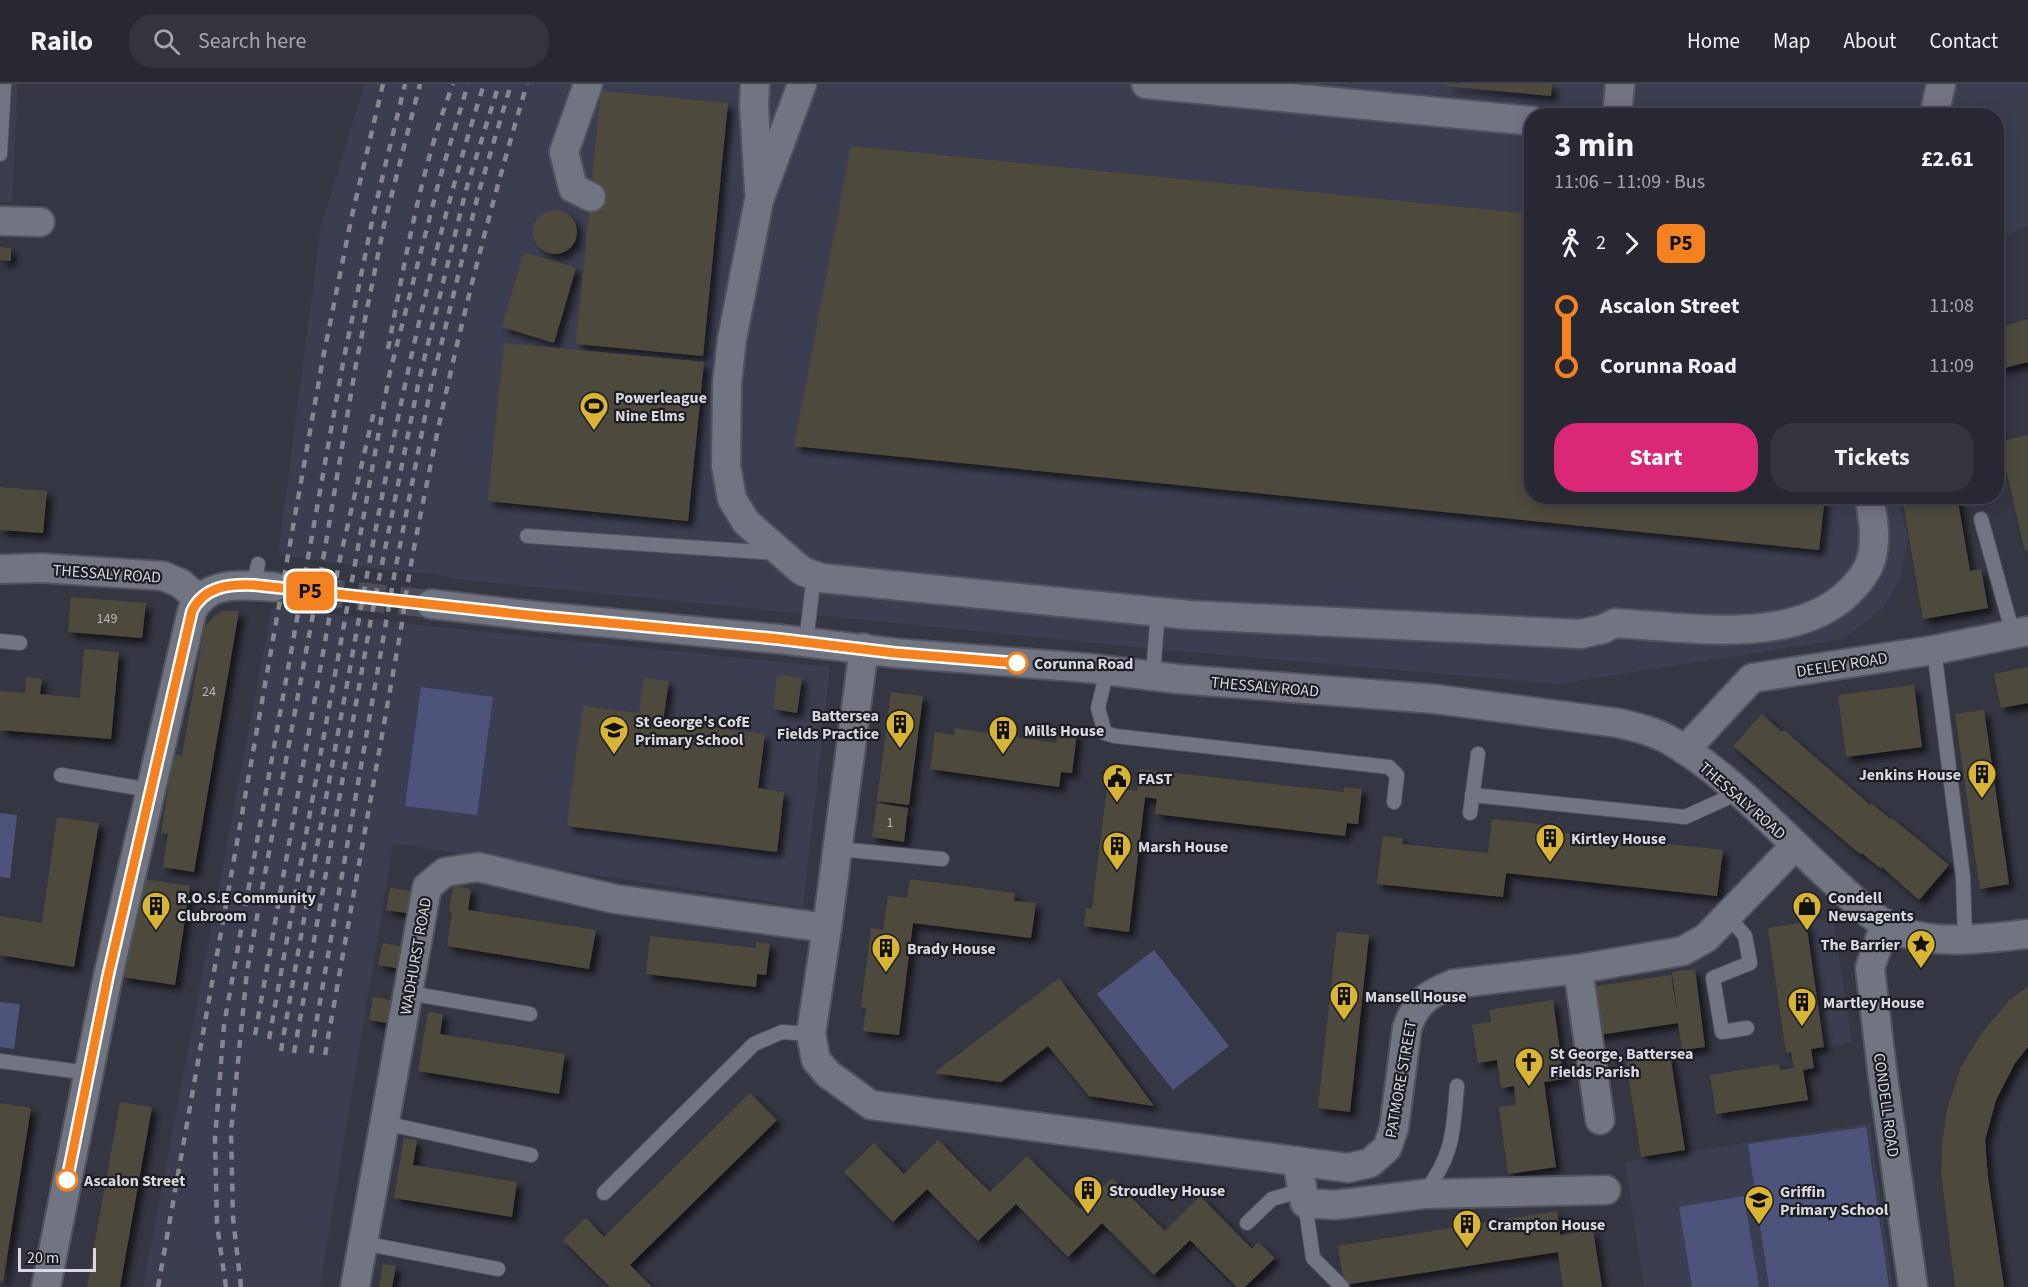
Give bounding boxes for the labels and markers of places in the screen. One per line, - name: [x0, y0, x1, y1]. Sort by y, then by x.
- place label: Powerleague Nine Elms: [615, 387, 707, 427]
- sports icon: Powerleague Nine Elms: [578, 390, 610, 432]
- marker: Corunna Road: [1006, 652, 1028, 674]
- place label: Corunna Road: [1034, 653, 1134, 675]
- place label: Battersea Fields Practice: [777, 705, 879, 745]
- building icon: Battersea Fields Practice: [884, 708, 916, 750]
- place label: St George's CofE Primary School: [635, 711, 750, 751]
- school or university icon: St George's CofE Primary School: [598, 714, 630, 756]
- building icon: Mills House: [987, 714, 1019, 756]
- place label: Mills House: [1024, 720, 1104, 742]
- building icon: Jenkins House: [1966, 758, 1998, 800]
- public building icon: FAST: [1101, 762, 1133, 804]
- place label: Jenkins House: [1859, 764, 1961, 786]
- place label: FAST: [1138, 768, 1172, 790]
- building icon: Kirtley House: [1534, 822, 1566, 864]
- place label: Kirtley House: [1571, 828, 1666, 850]
- building icon: Marsh House: [1101, 830, 1133, 872]
- place label: Marsh House: [1138, 836, 1228, 858]
- place label: R.O.S.E Community Clubroom: [177, 887, 316, 927]
- place label: Condell Newsagents: [1828, 887, 1914, 927]
- building icon: R.O.S.E Community Clubroom: [140, 890, 172, 932]
- shop icon: Condell Newsagents: [1791, 890, 1823, 932]
- place icon: The Barrier: [1905, 928, 1937, 970]
- building icon: Brady House: [870, 932, 902, 974]
- place label: The Barrier: [1821, 934, 1901, 956]
- place label: Brady House: [907, 938, 996, 960]
- building icon: Mansell House: [1328, 980, 1360, 1022]
- place label: Mansell House: [1365, 986, 1467, 1008]
- building icon: Martley House: [1786, 986, 1818, 1028]
- place label: Martley House: [1823, 992, 1925, 1014]
- place label: St George, Battersea Fields Parish: [1550, 1043, 1694, 1083]
- church icon: St George, Battersea Fields Parish: [1513, 1046, 1545, 1088]
- marker: Ascalon Street: [56, 1169, 78, 1191]
- place label: Ascalon Street: [83, 1170, 185, 1192]
- building icon: Stroudley House: [1072, 1174, 1104, 1216]
- place label: Stroudley House: [1109, 1180, 1225, 1202]
- place label: Griffin Primary School: [1780, 1181, 1889, 1221]
- school or university icon: Griffin Primary School: [1743, 1184, 1775, 1226]
- building icon: Crampton House: [1451, 1208, 1483, 1250]
- place label: Crampton House: [1488, 1214, 1605, 1236]

